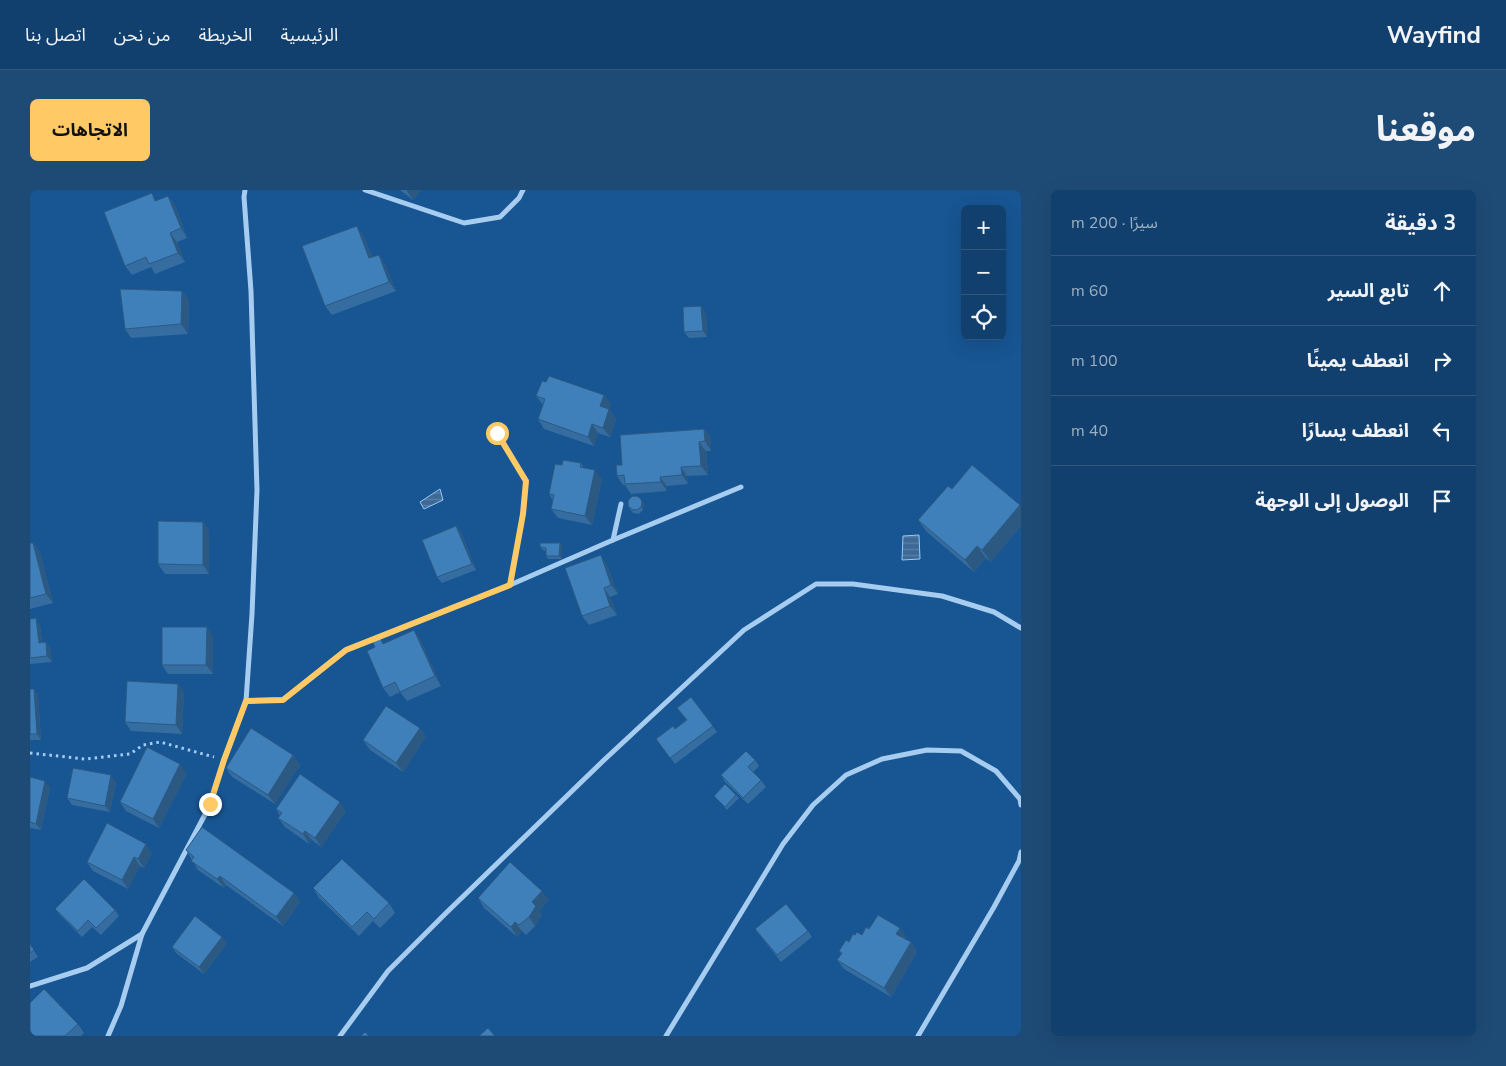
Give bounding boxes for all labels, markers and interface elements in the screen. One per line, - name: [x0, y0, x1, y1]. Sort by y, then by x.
- text: Wayfind: [1387, 19, 1481, 51]
- text: اتصل بنا: [25, 23, 86, 47]
- text: من نحن: [114, 23, 170, 47]
- text: الخريطة: [198, 23, 252, 47]
- text: الرئيسية: [280, 23, 338, 47]
- button: الاتجاهات: [30, 99, 150, 161]
- text: موقعنا: [1376, 106, 1476, 153]
- map controls: [961, 205, 1006, 340]
- button: +: [961, 205, 1006, 250]
- text: 3 دقيقة: [1385, 209, 1456, 237]
- text: سيرًا · 200 m: [1071, 212, 1158, 234]
- button: −: [961, 250, 1006, 295]
- icon: ahead: [1428, 277, 1456, 305]
- text: تابع السير: [1328, 278, 1409, 304]
- text: 60 m: [1071, 280, 1108, 302]
- button: locate: [961, 295, 1006, 340]
- icon: right: [1428, 347, 1456, 375]
- text: انعطف يمينًا: [1307, 348, 1409, 374]
- text: 100 m: [1071, 350, 1118, 372]
- icon: left: [1428, 417, 1456, 445]
- text: انعطف يسارًا: [1302, 418, 1409, 444]
- text: 40 m: [1071, 420, 1108, 442]
- route start: [486, 422, 509, 445]
- icon: arrive: [1428, 487, 1456, 515]
- text: الوصول إلى الوجهة: [1255, 488, 1409, 514]
- route end: [199, 793, 222, 816]

